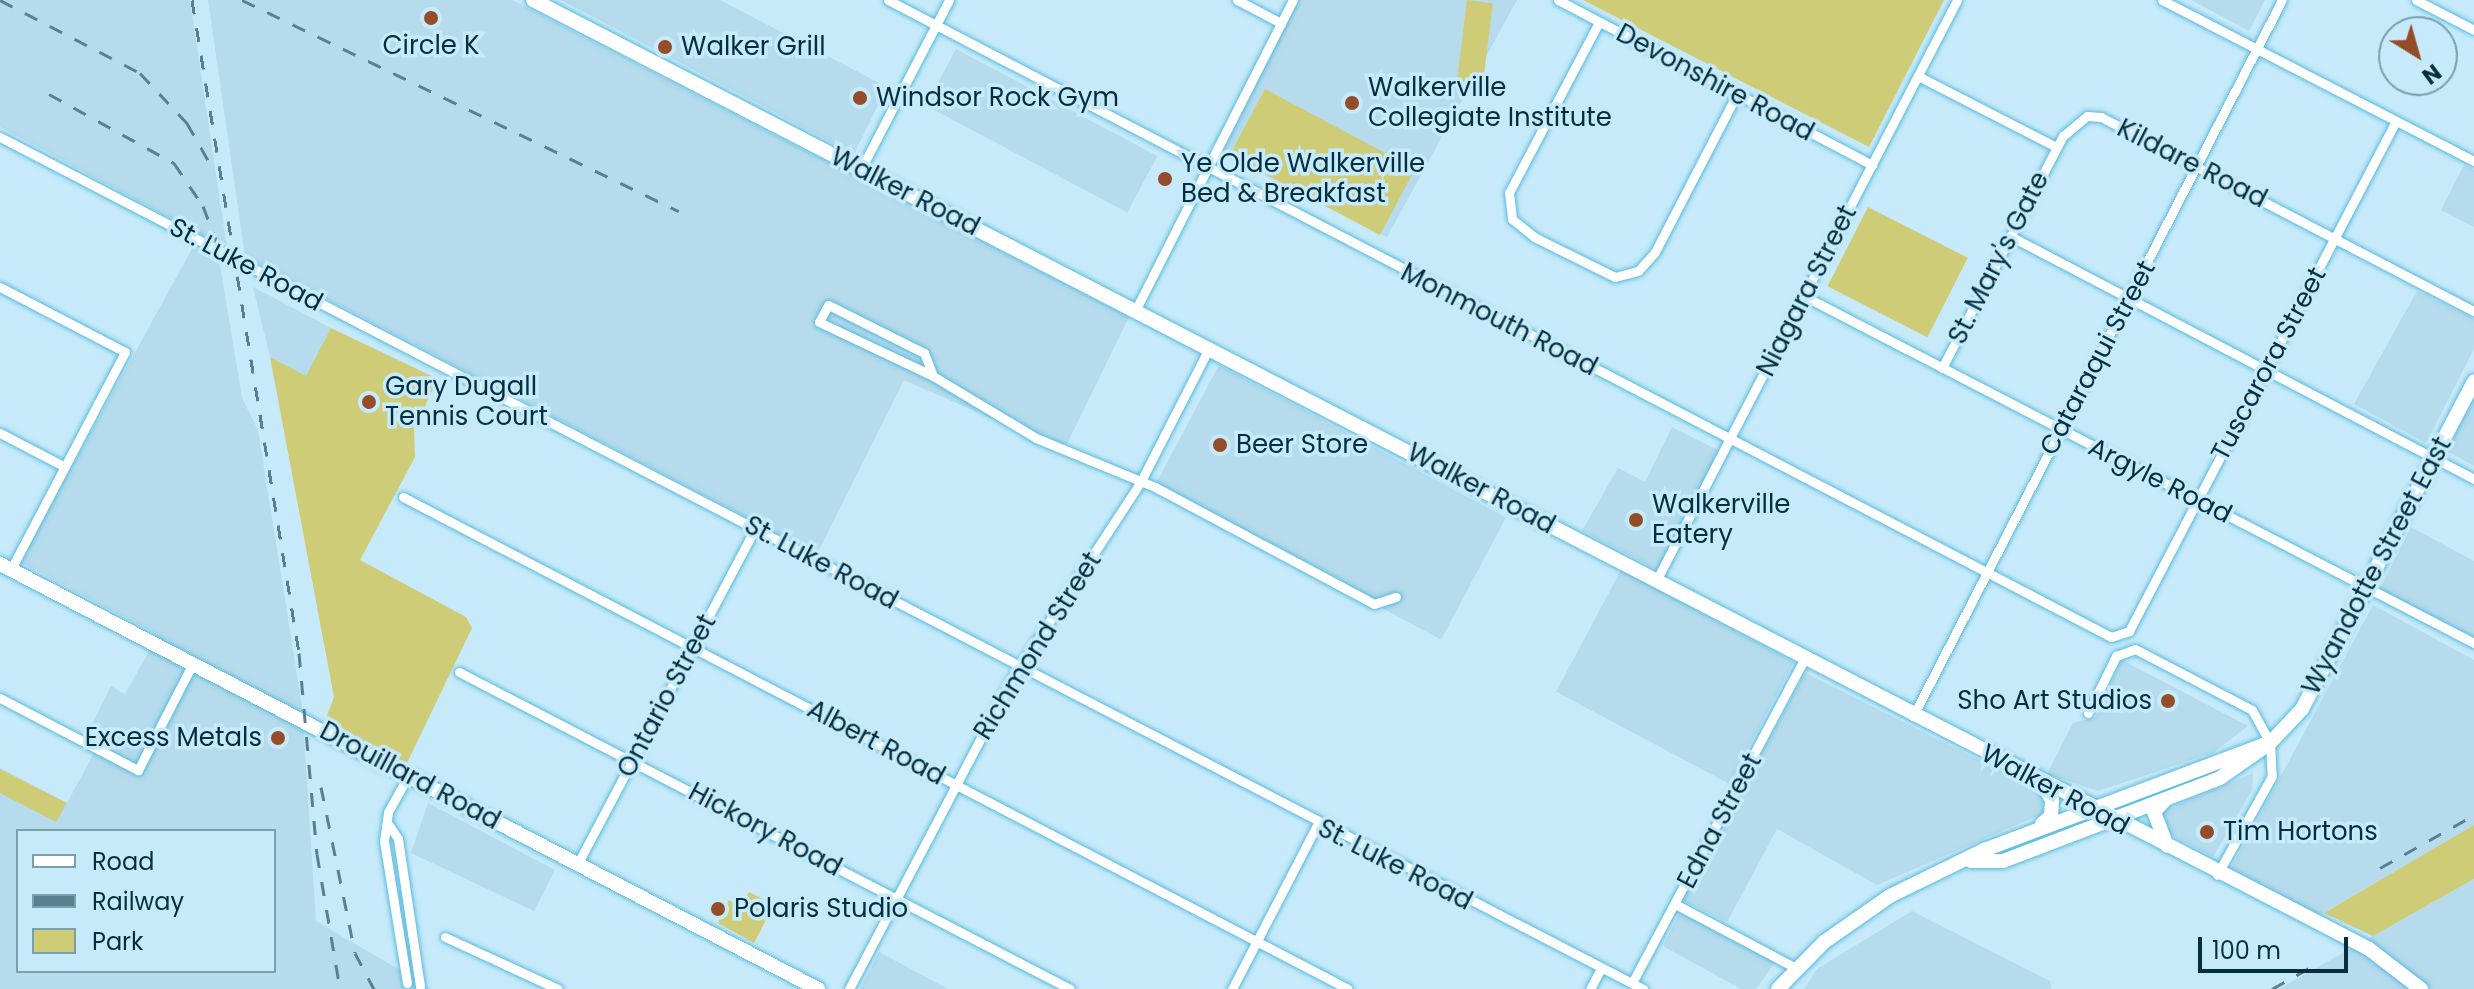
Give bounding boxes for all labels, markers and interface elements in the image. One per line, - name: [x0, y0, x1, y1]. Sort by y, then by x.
- marker: Circle K: [422, 9, 440, 27]
- north arrow: [2378, 16, 2458, 96]
- street label: Devonshire Road: [1611, 18, 1819, 148]
- place label: Circle K: [383, 30, 479, 62]
- place label: Walker Grill: [681, 31, 826, 63]
- marker: Walker Grill: [656, 38, 674, 56]
- text: N: [2416, 57, 2447, 91]
- place label: Walkerville Collegiate Institute: [1368, 72, 1612, 134]
- place label: Windsor Rock Gym: [876, 82, 1119, 114]
- marker: Windsor Rock Gym: [851, 89, 869, 107]
- marker: Walkerville Collegiate Institute: [1343, 94, 1361, 112]
- street label: Kildare Road: [2112, 113, 2272, 215]
- street label: Walker Road: [825, 141, 985, 243]
- place label: Ye Olde Walkerville Bed & Breakfast: [1181, 148, 1425, 210]
- street label: St. Mary's Gate: [1942, 167, 2056, 349]
- marker: Ye Olde Walkerville Bed & Breakfast: [1156, 170, 1174, 188]
- street label: Niagara Street: [1750, 200, 1864, 382]
- street label: St. Luke Road: [164, 212, 328, 318]
- street label: Cataraqui Street: [2034, 255, 2162, 461]
- street label: Monmouth Road: [1396, 257, 1602, 383]
- street label: Tuscarora Street: [2205, 262, 2333, 466]
- place label: Gary Dugall Tennis Court: [385, 371, 548, 432]
- marker: Gary Dugall Tennis Court: [360, 393, 378, 411]
- place label: Beer Store: [1236, 429, 1368, 461]
- street label: Argyle Road: [2083, 432, 2237, 530]
- street label: Wyandotte Street East: [2296, 432, 2458, 700]
- marker: Beer Store: [1211, 436, 1229, 454]
- street label: Walker Road: [1402, 437, 1560, 541]
- place label: Walkerville Eatery: [1652, 489, 1790, 550]
- street label: St. Luke Road: [739, 510, 903, 616]
- marker: Walkerville Eatery: [1627, 511, 1645, 529]
- street label: Richmond Street: [968, 546, 1108, 746]
- street label: Ontario Street: [611, 609, 723, 783]
- place label: Sho Art Studios: [1957, 685, 2152, 717]
- marker: Sho Art Studios: [2159, 692, 2177, 710]
- street label: Albert Road: [802, 694, 950, 792]
- street label: Drouillard Road: [314, 715, 506, 837]
- place label: Excess Metals: [85, 722, 262, 754]
- marker: Excess Metals: [269, 729, 287, 747]
- street label: Walker Road: [1976, 738, 2134, 842]
- street label: Edna Street: [1671, 748, 1769, 894]
- street label: Hickory Road: [683, 777, 847, 883]
- street label: St. Luke Road: [1313, 813, 1477, 917]
- place label: Tim Hortons: [2223, 816, 2378, 848]
- marker: Tim Hortons: [2198, 823, 2216, 841]
- legend: [16, 829, 276, 973]
- text: Road: [92, 845, 154, 878]
- text: Railway: [92, 885, 184, 918]
- place label: Polaris Studio: [734, 893, 908, 925]
- marker: Polaris Studio: [709, 900, 727, 918]
- scale bar: [2202, 921, 2352, 971]
- text: Park: [92, 925, 143, 958]
- text: 100 m: [2212, 934, 2281, 967]

